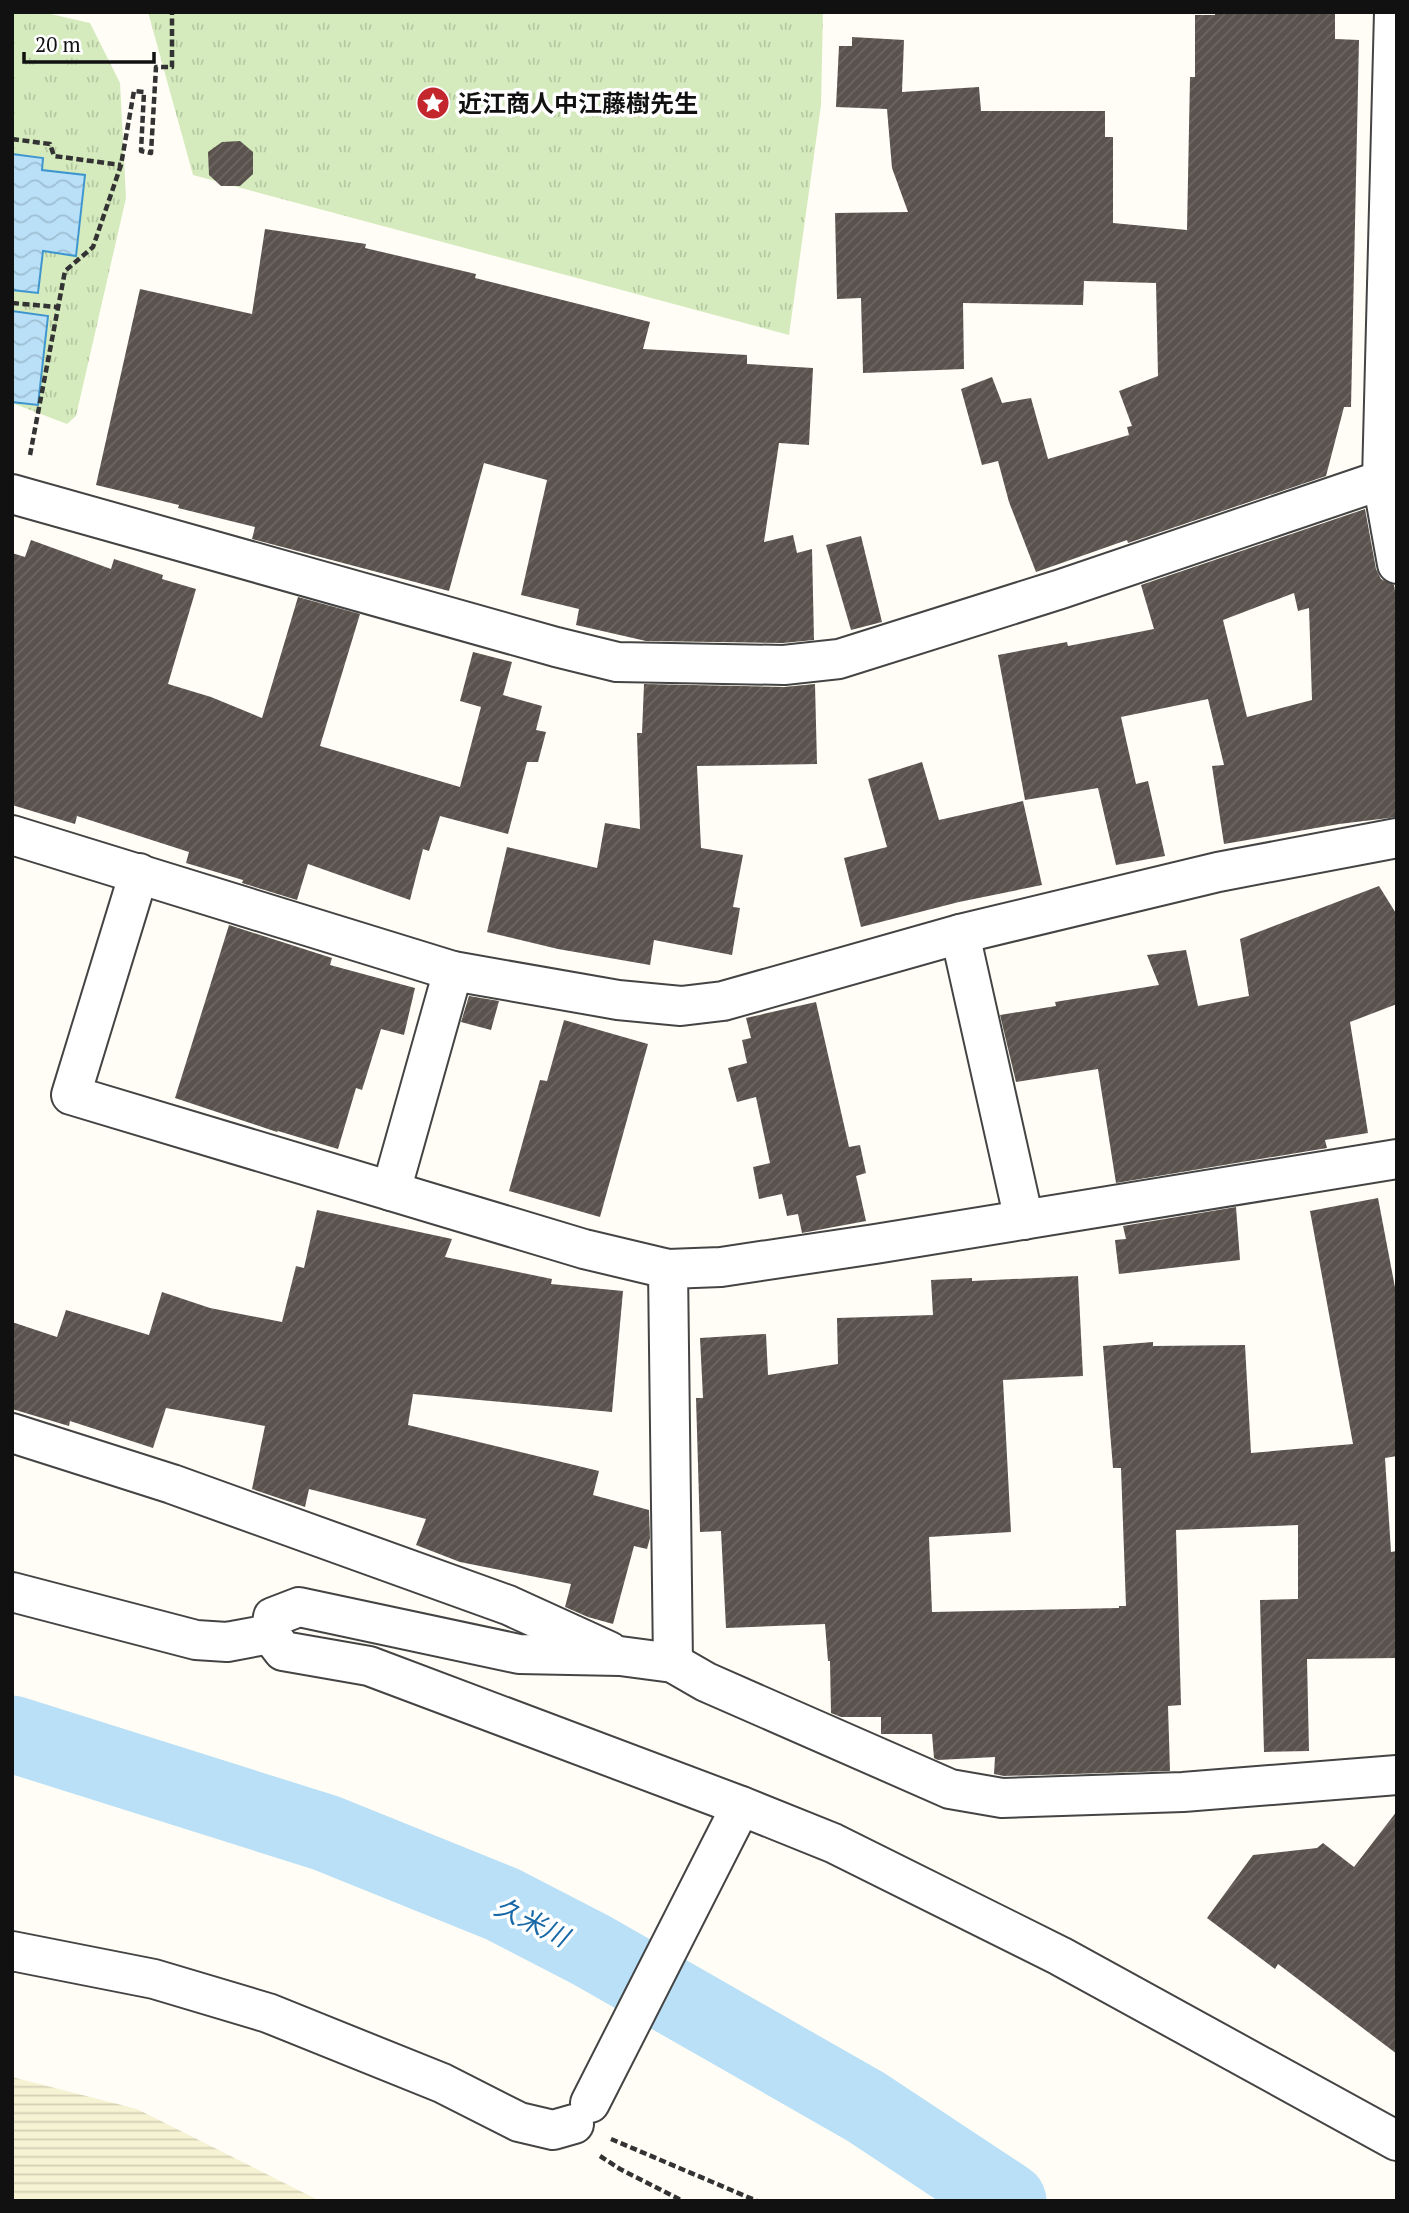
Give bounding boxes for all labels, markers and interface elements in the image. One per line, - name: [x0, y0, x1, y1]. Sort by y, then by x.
- scale bar: [24, 21, 154, 65]
- text: 20 m: [35, 30, 81, 58]
- place icon: 近江商人中江藤樹先生: [414, 84, 452, 122]
- place label: 近江商人中江藤樹先生: [458, 87, 698, 119]
- water label: 久米川: [489, 1889, 577, 1955]

